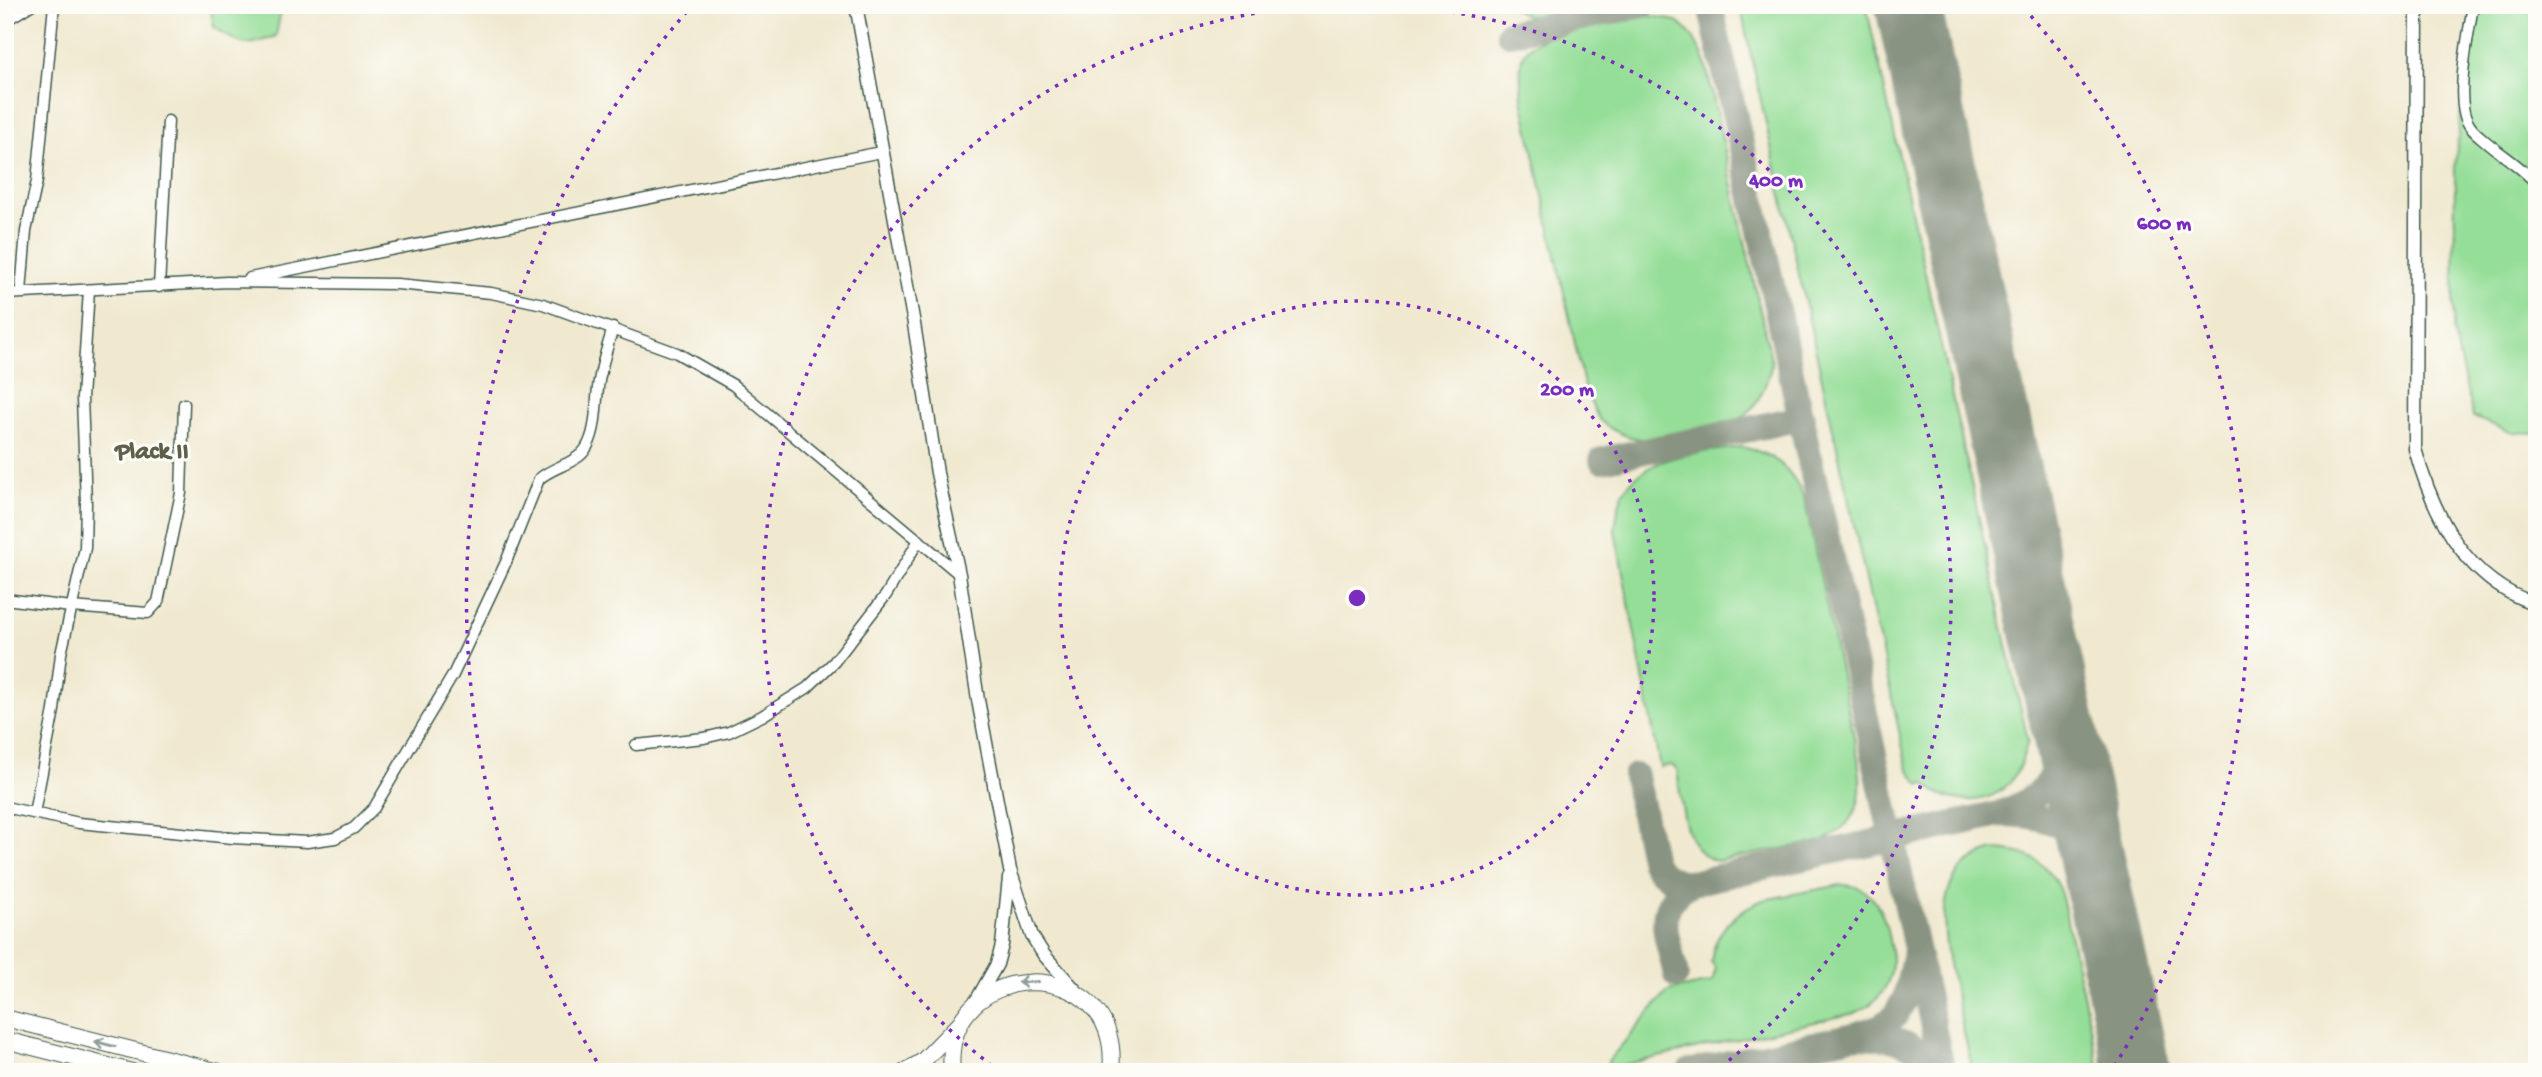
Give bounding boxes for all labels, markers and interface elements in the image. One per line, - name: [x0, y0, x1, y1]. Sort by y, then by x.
- text: 400 m: [1748, 170, 1803, 195]
- text: 600 m: [2137, 213, 2191, 238]
- text: 200 m: [1540, 379, 1594, 404]
- district label: Plack II: [113, 438, 189, 469]
- centre of rings: [1345, 586, 1369, 610]
- one-way arrow: [1016, 975, 1039, 988]
- one-way arrow: [94, 1037, 117, 1050]

